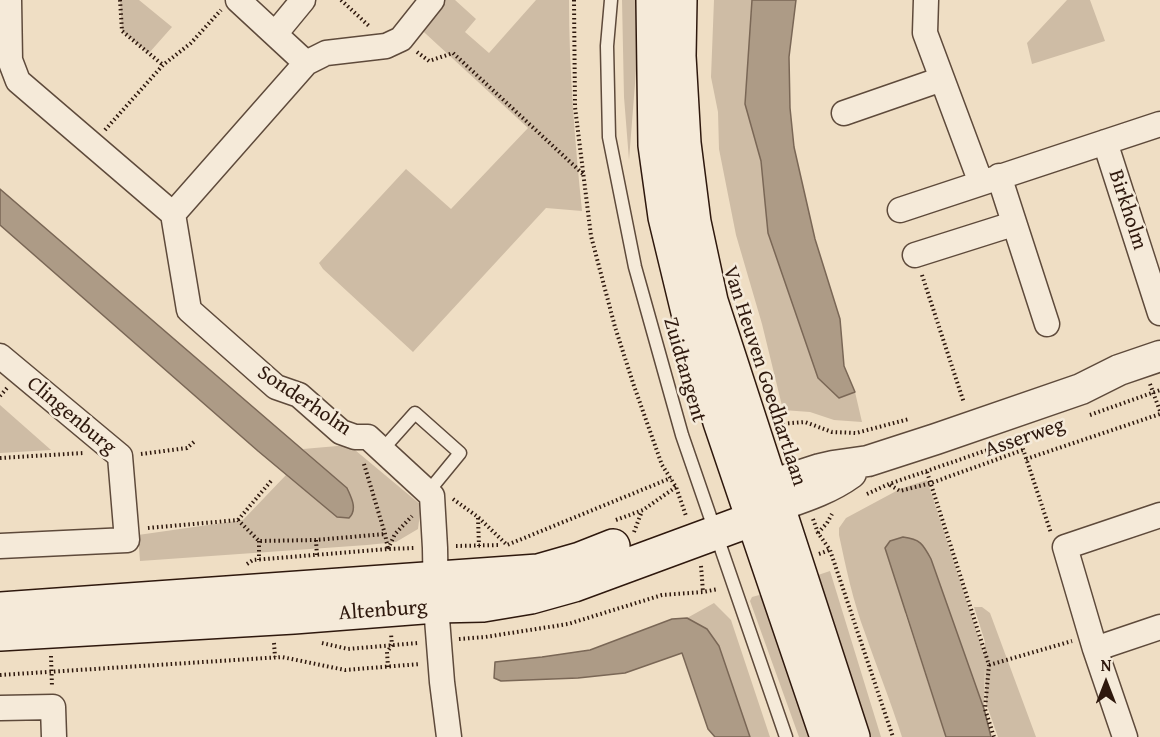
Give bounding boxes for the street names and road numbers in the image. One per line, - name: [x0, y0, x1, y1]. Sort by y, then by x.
- street label: Birkholm: [1102, 167, 1152, 253]
- street label: Van Heuven Goedhartlaan: [717, 263, 811, 489]
- street label: Zuidtangent: [657, 315, 711, 425]
- street label: Sonderholm: [252, 360, 356, 442]
- street label: Clingenburg: [21, 372, 121, 460]
- street label: Asserweg: [982, 413, 1068, 463]
- street label: Altenburg: [338, 595, 428, 627]

